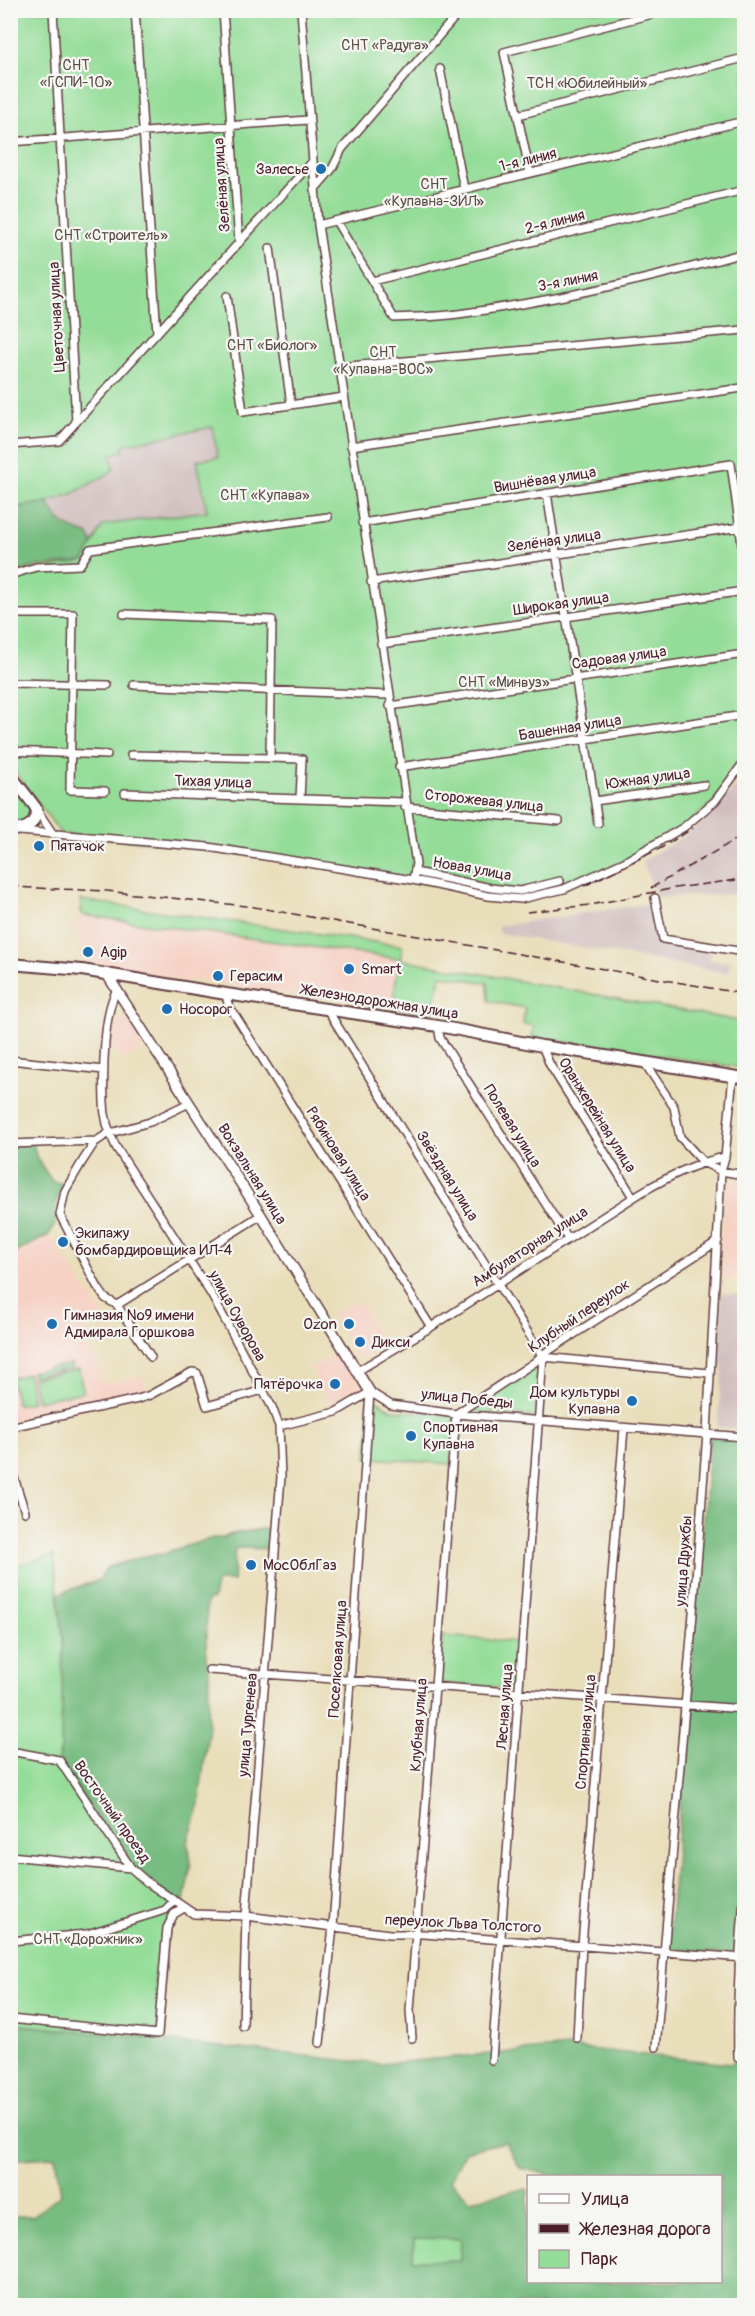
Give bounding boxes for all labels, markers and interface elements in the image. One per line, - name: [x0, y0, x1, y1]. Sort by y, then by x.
- park label: СНТ «Радуга»: [341, 36, 429, 55]
- park label: СНТ «ГСПИ-10»: [40, 56, 112, 92]
- park label: ТСН «Юбилейный»: [527, 74, 648, 93]
- street label: Зелёная улица: [209, 137, 235, 233]
- street label: 1-я линия: [497, 144, 559, 176]
- place label: Залесье: [256, 160, 310, 179]
- marker: Залесье: [314, 162, 328, 176]
- park label: СНТ «Купавна-ЗИЛ»: [384, 175, 484, 211]
- street label: 2-я линия: [523, 205, 587, 239]
- park label: СНТ «Строитель»: [54, 226, 168, 245]
- street label: Цветочная улица: [45, 261, 69, 373]
- street label: 3-я линия: [536, 266, 600, 296]
- park label: СНТ «Биолог»: [227, 336, 317, 355]
- park label: СНТ «Купавна-ВОС»: [333, 343, 434, 379]
- street label: Вишнёвая улица: [492, 463, 598, 497]
- park label: СНТ «Купава»: [220, 486, 310, 505]
- street label: Зелёная улица: [506, 525, 602, 557]
- street label: Широкая улица: [512, 588, 610, 620]
- street label: Садовая улица: [570, 642, 668, 674]
- park label: СНТ «Минвуз»: [458, 673, 550, 692]
- street label: Башенная улица: [517, 711, 623, 745]
- street label: Южная улица: [605, 764, 691, 794]
- street label: Тихая улица: [174, 771, 252, 793]
- street label: Сторожевая улица: [424, 785, 544, 817]
- place label: Пятачок: [51, 837, 105, 856]
- marker: Пятачок: [32, 839, 46, 853]
- street label: Новая улица: [431, 853, 513, 885]
- place label: Agip: [100, 943, 127, 962]
- marker: Agip: [81, 945, 95, 959]
- place label: Smart: [361, 960, 402, 979]
- marker: Smart: [342, 962, 356, 976]
- place label: Герасим: [230, 967, 283, 986]
- marker: Герасим: [211, 969, 225, 983]
- street label: Железнодорожная улица: [298, 980, 460, 1024]
- place label: Носорог: [179, 1000, 232, 1019]
- marker: Носорог: [160, 1002, 174, 1016]
- street label: Оранжерейная улица: [554, 1054, 640, 1176]
- street label: Полевая улица: [479, 1081, 545, 1171]
- street label: Рябиновая улица: [302, 1103, 375, 1205]
- street label: Вокзальная улица: [213, 1120, 291, 1228]
- street label: Звёздная улица: [412, 1127, 482, 1225]
- street label: Амбулаторная улица: [469, 1202, 591, 1292]
- place label: Экипажу бомбардировщика ИЛ-4: [75, 1224, 233, 1260]
- marker: Экипажу бомбардировщика ИЛ-4: [56, 1235, 70, 1249]
- street label: улица Суворова: [204, 1266, 270, 1365]
- street label: Клубный переулок: [524, 1275, 634, 1357]
- place label: Гимназия №9 имени Адмирала Горшкова: [64, 1306, 195, 1342]
- place label: Ozon: [303, 1315, 337, 1334]
- marker: Гимназия №9 имени Адмирала Горшкова: [45, 1317, 59, 1331]
- marker: Ozon: [342, 1317, 356, 1331]
- place label: Дикси: [371, 1333, 410, 1352]
- marker: Дикси: [353, 1335, 367, 1349]
- place label: Пятёрочка: [254, 1375, 323, 1394]
- marker: Пятёрочка: [328, 1377, 342, 1391]
- place label: Дом культуры Купавна: [529, 1383, 620, 1419]
- street label: улица Победы: [419, 1385, 514, 1413]
- marker: Дом культуры Купавна: [625, 1394, 639, 1408]
- place label: Спортивная Купавна: [423, 1418, 498, 1454]
- marker: Спортивная Купавна: [404, 1429, 418, 1443]
- street label: улица Дружбы: [671, 1515, 697, 1608]
- place label: МосОблГаз: [263, 1556, 337, 1575]
- marker: МосОблГаз: [244, 1558, 258, 1572]
- street label: Поселковая улица: [324, 1600, 352, 1718]
- street label: Лесная улица: [492, 1663, 517, 1752]
- street label: улица Тургенева: [234, 1672, 262, 1779]
- street label: Спортивная улица: [571, 1674, 601, 1790]
- street label: Клубная улица: [406, 1678, 432, 1772]
- street label: Восточный проезд: [70, 1757, 154, 1867]
- street label: переулок Льва Толстого: [384, 1910, 542, 1938]
- park label: СНТ «Дорожник»: [33, 1930, 143, 1949]
- legend: [527, 2175, 722, 2283]
- text: Улица: [581, 2188, 629, 2211]
- text: Железная дорога: [578, 2218, 711, 2241]
- text: Парк: [581, 2248, 618, 2271]

